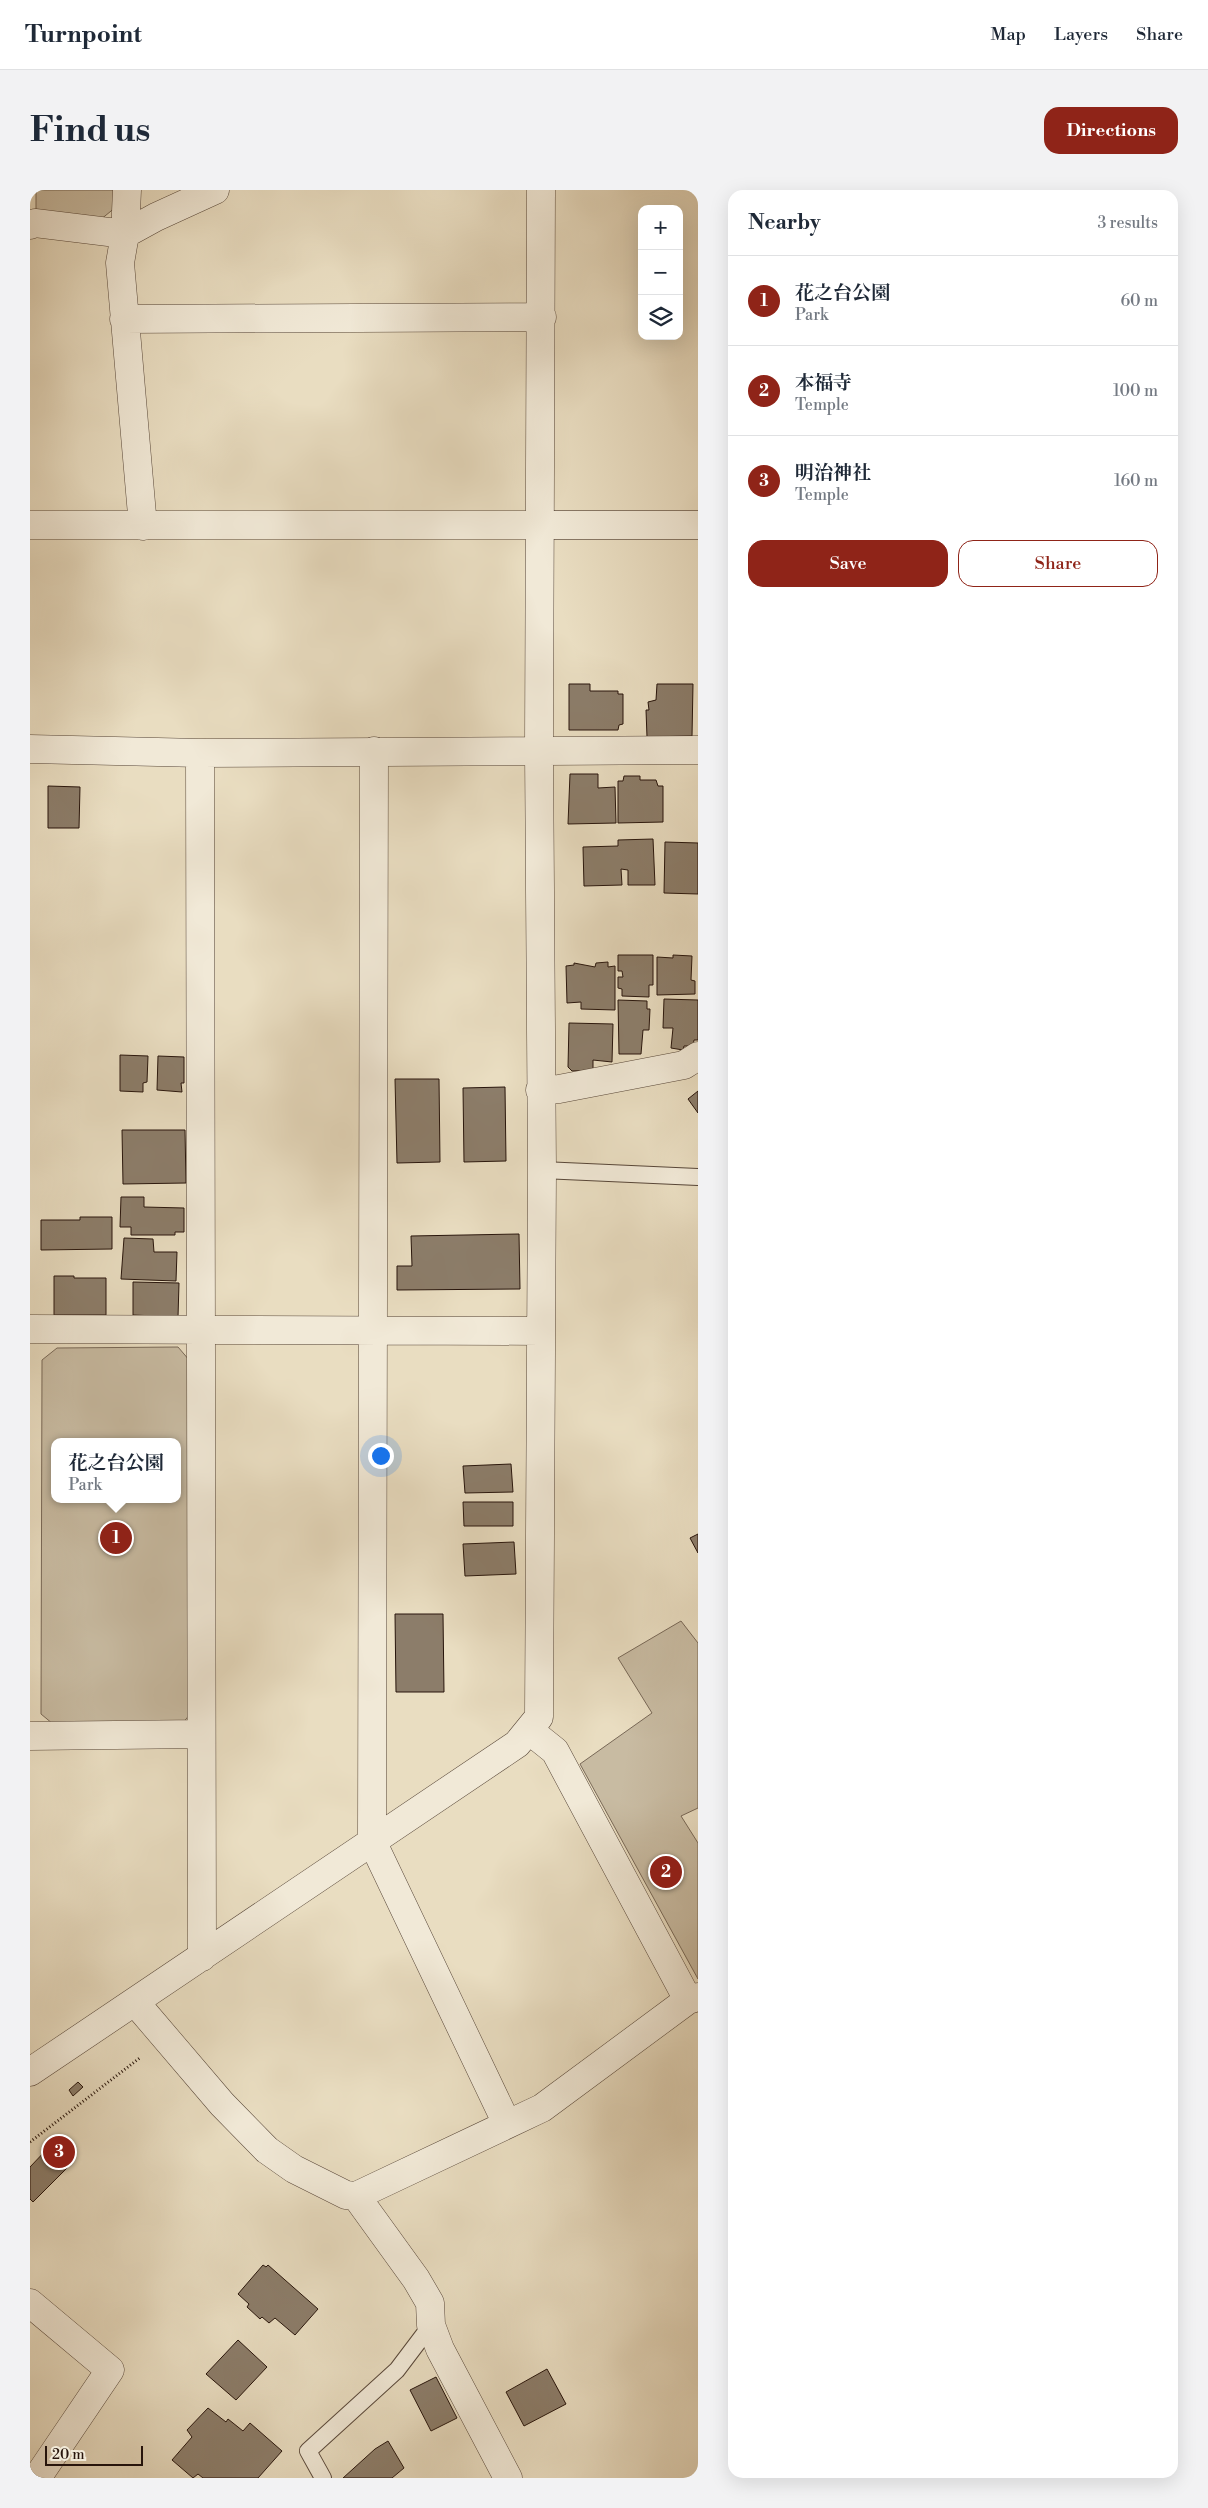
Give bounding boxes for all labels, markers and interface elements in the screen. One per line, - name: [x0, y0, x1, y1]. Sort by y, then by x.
- text: Turnpoint: [25, 20, 142, 50]
- text: Map: [991, 23, 1026, 46]
- text: Layers: [1054, 23, 1108, 46]
- text: Share: [1136, 23, 1183, 46]
- button: Directions: [1044, 107, 1178, 154]
- text: Find us: [30, 109, 150, 152]
- map controls: [638, 205, 683, 340]
- button: +: [638, 205, 683, 250]
- text: Nearby: [748, 210, 821, 236]
- text: 3 results: [1097, 213, 1158, 233]
- button: −: [638, 250, 683, 295]
- text: 花之台公園: [795, 281, 890, 305]
- text: 1: [760, 291, 768, 311]
- text: 60 m: [1120, 291, 1158, 311]
- button: layers: [638, 295, 683, 340]
- text: Park: [795, 305, 828, 325]
- text: 本福寺: [795, 371, 852, 395]
- text: 2: [759, 381, 769, 401]
- text: 100 m: [1113, 381, 1158, 401]
- text: Temple: [795, 395, 849, 415]
- text: 明治神社: [795, 461, 871, 485]
- text: 3: [759, 471, 769, 491]
- text: 160 m: [1114, 471, 1158, 491]
- text: Temple: [795, 485, 849, 505]
- button: Save: [748, 540, 948, 587]
- button: Share: [958, 540, 1158, 587]
- popup: [51, 1438, 181, 1503]
- your location: [368, 1443, 394, 1469]
- text: 花之台公園: [68, 1451, 164, 1475]
- text: Park: [68, 1475, 102, 1495]
- pin: 1: [100, 1519, 132, 1557]
- pin: 2: [650, 1853, 682, 1891]
- pin: 3: [43, 2133, 75, 2171]
- scale bar: [45, 2443, 142, 2466]
- text: 20 m: [52, 2446, 84, 2464]

